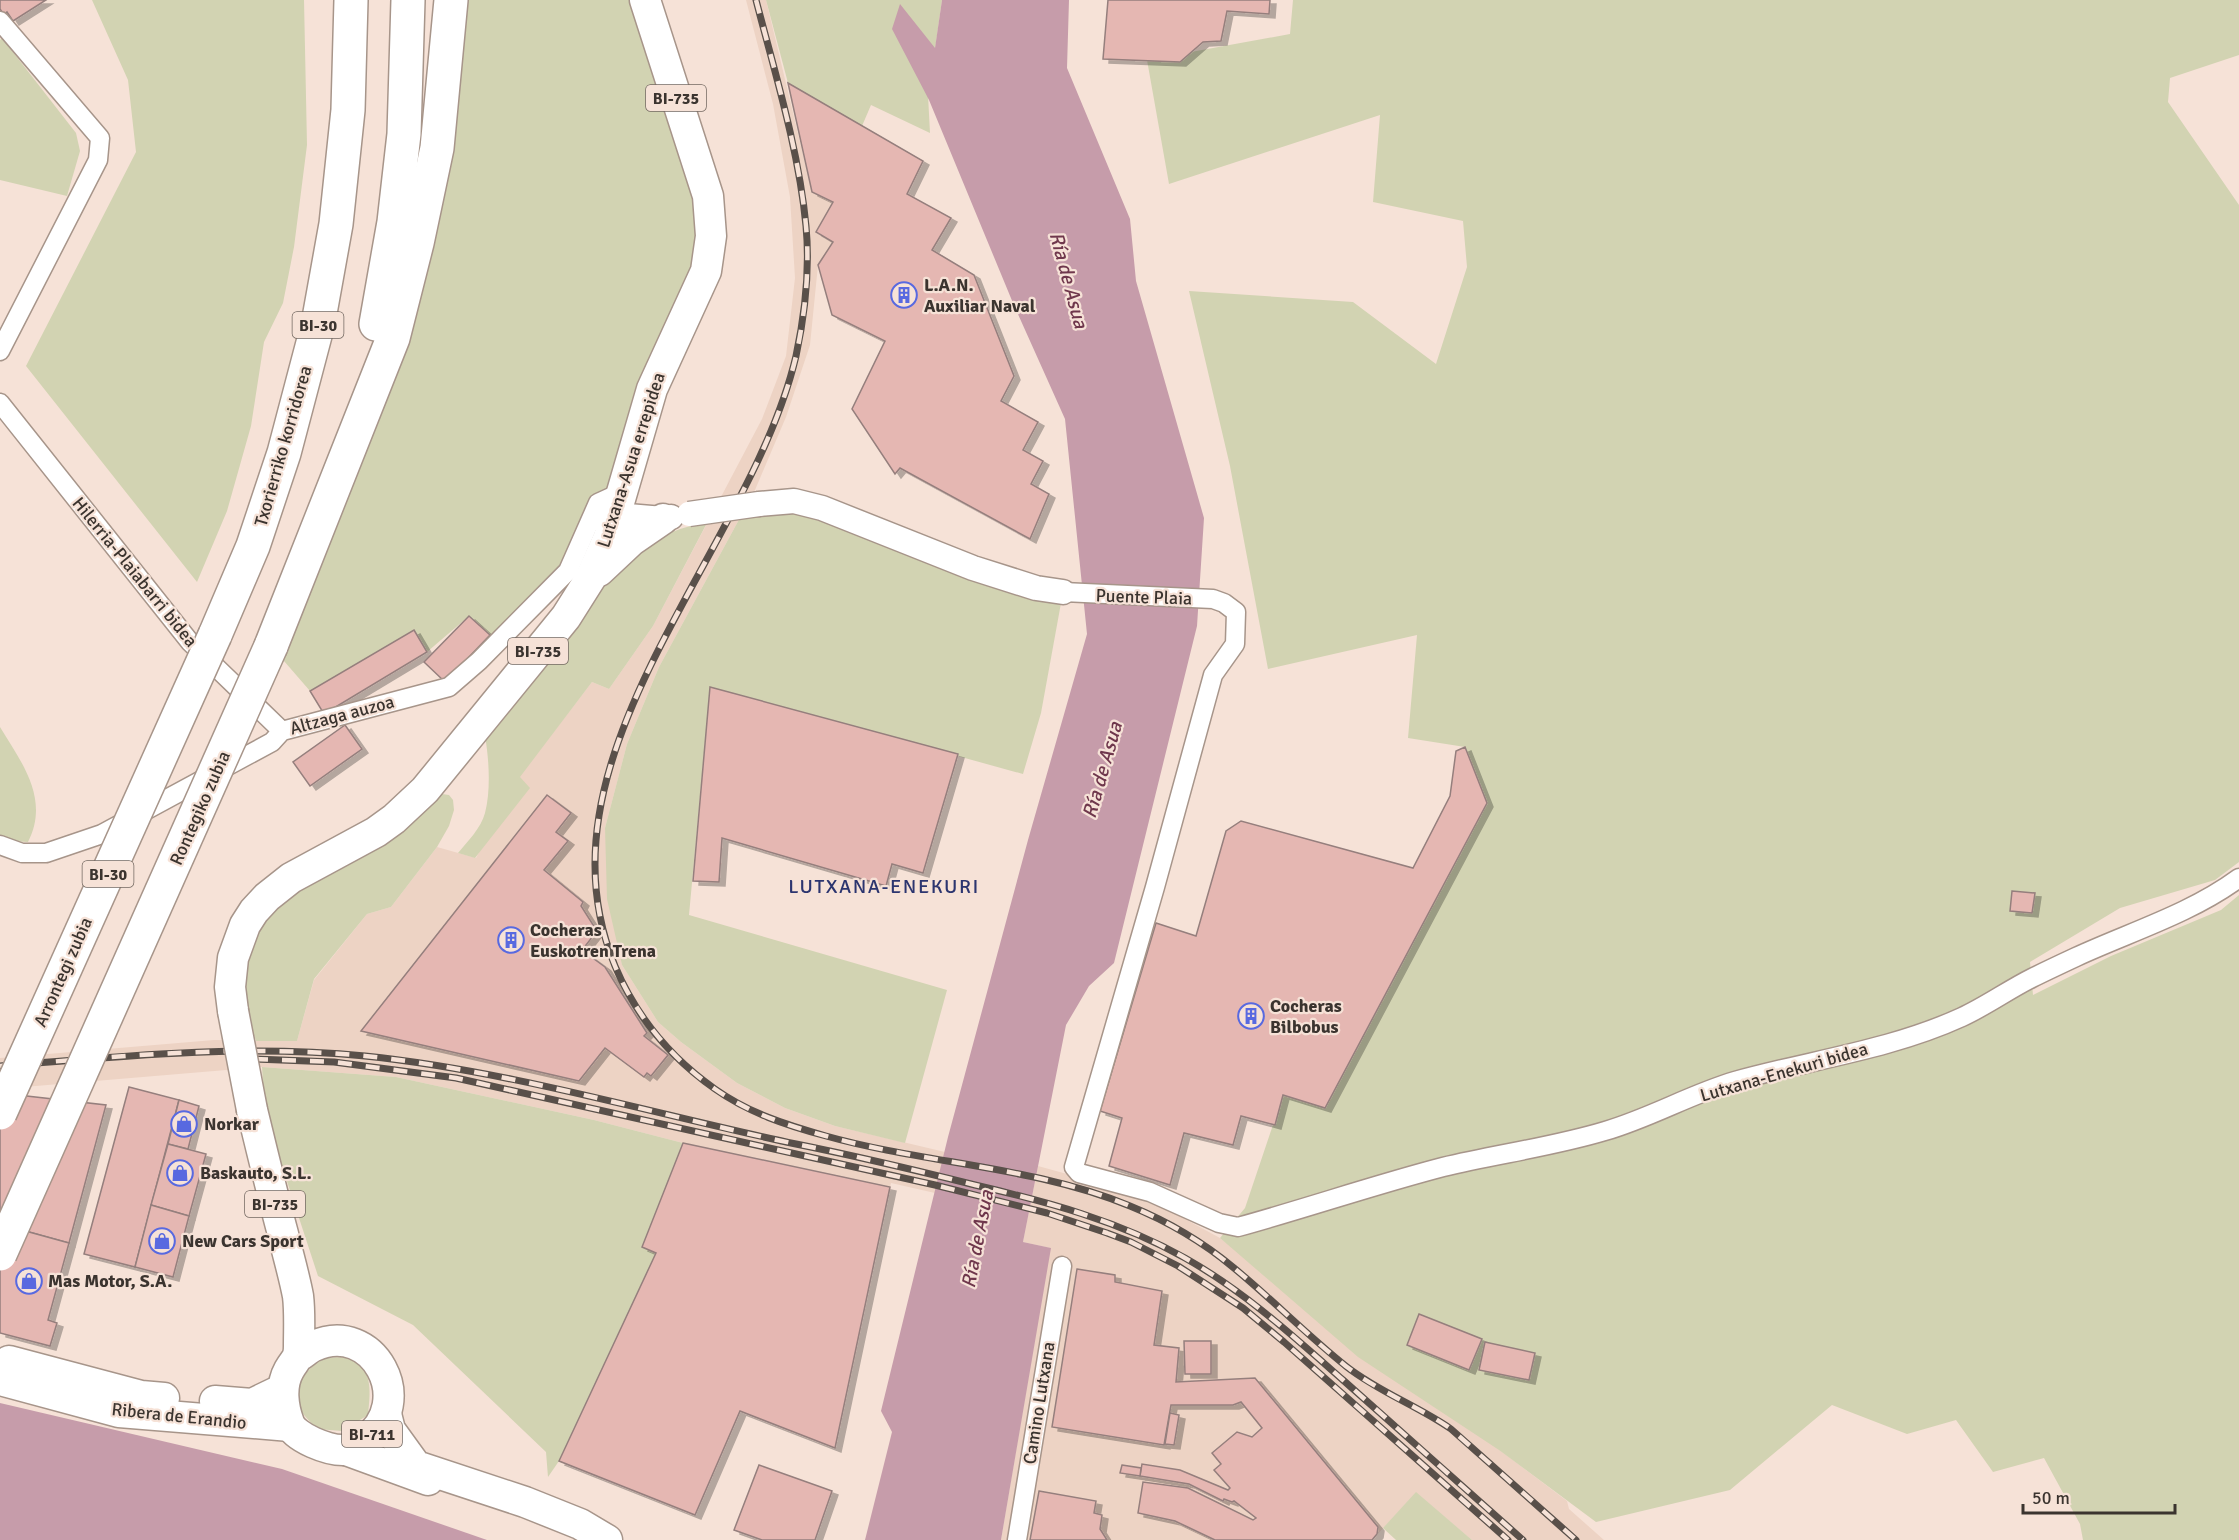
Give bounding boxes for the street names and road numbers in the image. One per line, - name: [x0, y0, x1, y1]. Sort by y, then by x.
- road number: BI-735: [646, 85, 706, 111]
- road number: BI-30: [292, 312, 344, 338]
- street label: Txorierriko korridorea: [250, 363, 316, 529]
- street label: Lutxana-Asua errepidea: [592, 370, 670, 550]
- street label: Hilerria-Plaiabarri bidea: [68, 493, 202, 651]
- street label: Puente Plaia: [1095, 584, 1193, 610]
- road number: BI-735: [508, 638, 568, 664]
- street label: Altzaga auzoa: [287, 690, 397, 740]
- street label: Rontegiko zubia: [165, 748, 235, 868]
- road number: BI-30: [82, 861, 134, 887]
- street label: Arrontegi zubia: [29, 914, 97, 1030]
- street label: Lutxana-Enekuri bidea: [1698, 1038, 1870, 1106]
- road number: BI-735: [245, 1191, 305, 1217]
- street label: Camino Lutxana: [1018, 1340, 1060, 1466]
- street label: Ribera de Erandio: [110, 1398, 248, 1434]
- road number: BI-711: [342, 1421, 402, 1447]

